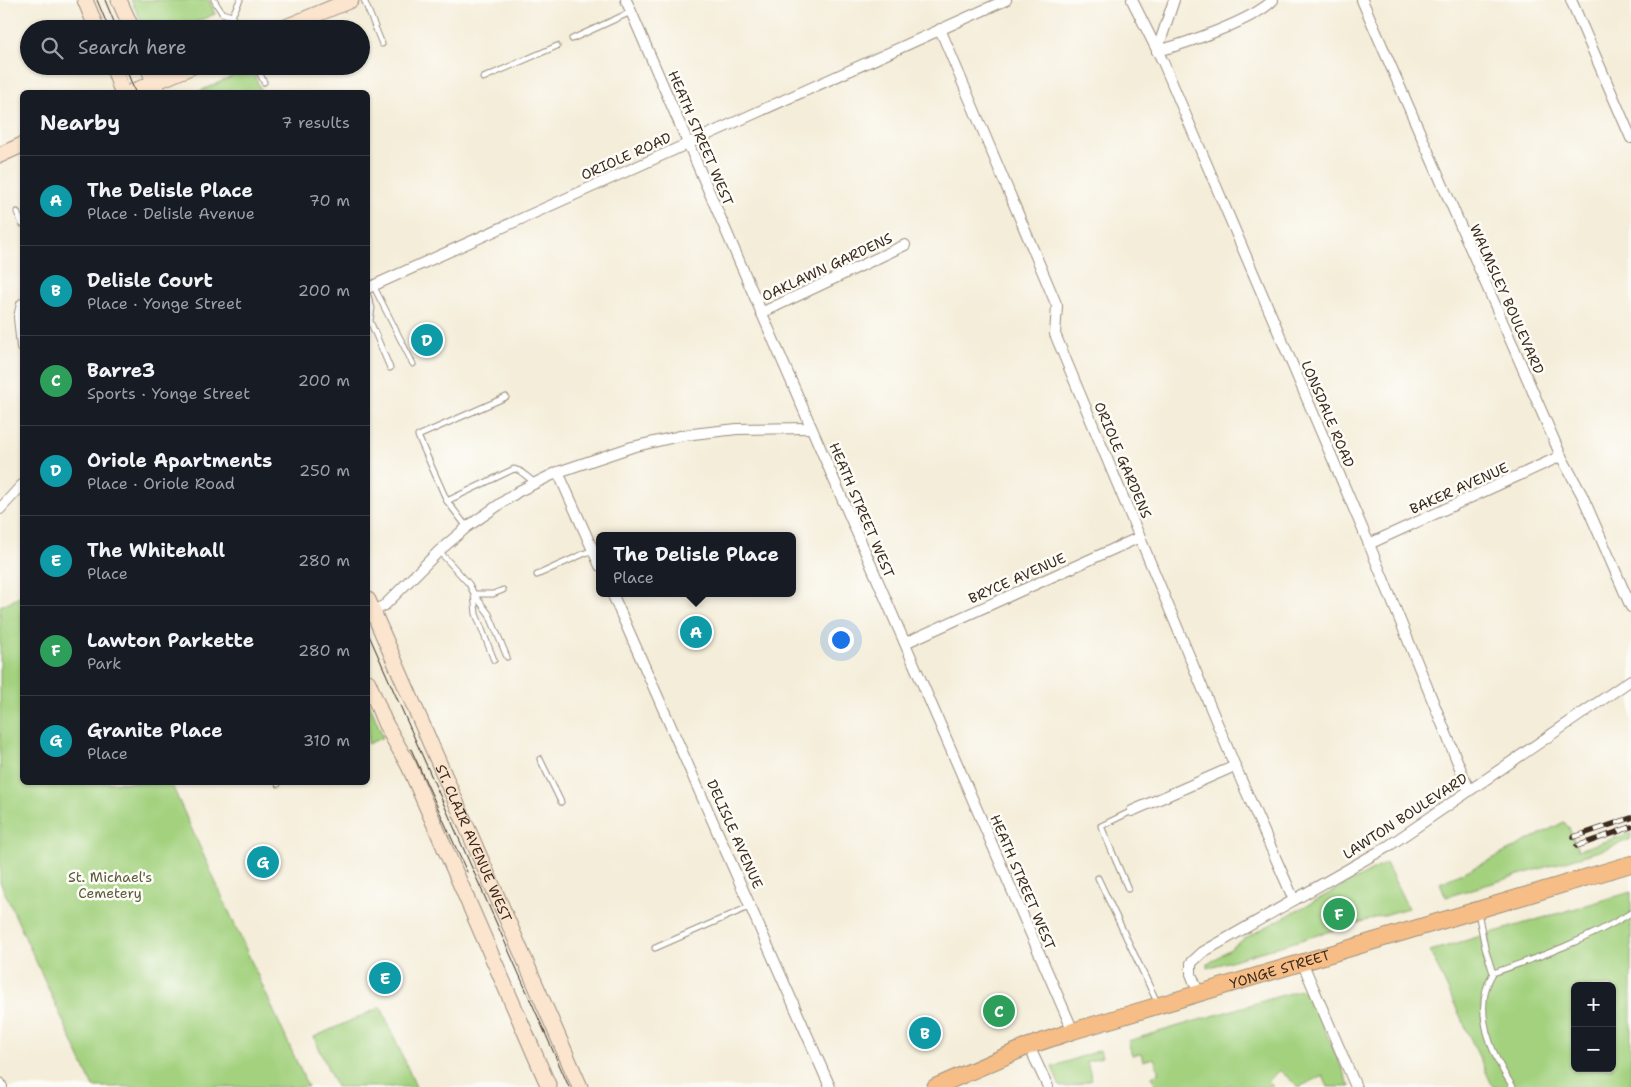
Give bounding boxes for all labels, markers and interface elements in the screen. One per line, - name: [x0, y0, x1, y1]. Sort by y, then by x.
- search box: [20, 20, 370, 75]
- icon: search: [38, 34, 66, 62]
- text: Search here: [78, 35, 187, 60]
- street label: HEATH STREET WEST: [664, 68, 738, 209]
- text: Nearby: [40, 109, 120, 137]
- text: 7 results: [281, 112, 350, 133]
- street label: ORIOLE ROAD: [578, 128, 674, 184]
- text: The Delisle Place: [87, 178, 253, 203]
- text: A: [50, 190, 62, 211]
- text: 70 m: [309, 190, 350, 211]
- text: Place · Delisle Avenue: [87, 203, 255, 224]
- street label: WALMSLEY BOULEVARD: [1466, 221, 1548, 377]
- street label: OAKLAWN GARDENS: [759, 229, 895, 305]
- text: Delisle Court: [87, 268, 213, 293]
- text: B: [51, 280, 61, 301]
- text: 200 m: [298, 280, 350, 301]
- text: Place · Yonge Street: [87, 293, 242, 314]
- pin: D: [411, 321, 443, 359]
- text: Barre3: [87, 358, 155, 383]
- street label: LONSDALE ROAD: [1297, 358, 1359, 470]
- text: C: [51, 370, 61, 391]
- text: 200 m: [298, 370, 350, 391]
- text: Sports · Yonge Street: [87, 383, 250, 404]
- street label: ORIOLE GARDENS: [1090, 399, 1156, 521]
- street label: HEATH STREET WEST: [825, 440, 899, 581]
- text: Oriole Apartments: [87, 448, 272, 473]
- street label: BAKER AVENUE: [1407, 458, 1511, 518]
- text: D: [50, 460, 62, 481]
- text: 250 m: [299, 460, 350, 481]
- text: Place · Oriole Road: [87, 473, 235, 494]
- popup: [596, 532, 796, 597]
- text: The Whitehall: [87, 538, 225, 563]
- text: The Delisle Place: [613, 542, 779, 567]
- street label: BRYCE AVENUE: [966, 548, 1069, 607]
- text: E: [51, 550, 61, 571]
- text: 280 m: [298, 550, 350, 571]
- text: Place: [87, 563, 128, 584]
- text: Place: [613, 567, 654, 588]
- pin: A: [680, 613, 712, 651]
- your location: [828, 627, 854, 653]
- text: Lawton Parkette: [87, 628, 254, 653]
- text: F: [51, 640, 61, 661]
- text: 280 m: [298, 640, 350, 661]
- text: Park: [87, 653, 121, 674]
- text: Granite Place: [87, 718, 223, 743]
- text: G: [50, 730, 62, 751]
- text: 310 m: [303, 730, 350, 751]
- text: Place: [87, 743, 128, 764]
- street label: ST. CLAIR AVENUE WEST: [432, 761, 516, 925]
- street label: LAWTON BOULEVARD: [1339, 769, 1471, 863]
- street label: DELISLE AVENUE: [703, 777, 767, 891]
- street label: HEATH STREET WEST: [986, 812, 1060, 953]
- pin: G: [247, 843, 279, 881]
- park label: St. Michael's Cemetery: [68, 868, 152, 902]
- pin: F: [1323, 895, 1355, 933]
- street label: YONGE STREET: [1228, 945, 1333, 993]
- pin: E: [369, 959, 401, 997]
- map controls: [1571, 982, 1616, 1072]
- button: +: [1571, 982, 1616, 1027]
- pin: C: [983, 992, 1015, 1030]
- pin: B: [909, 1014, 941, 1052]
- button: −: [1571, 1027, 1616, 1072]

